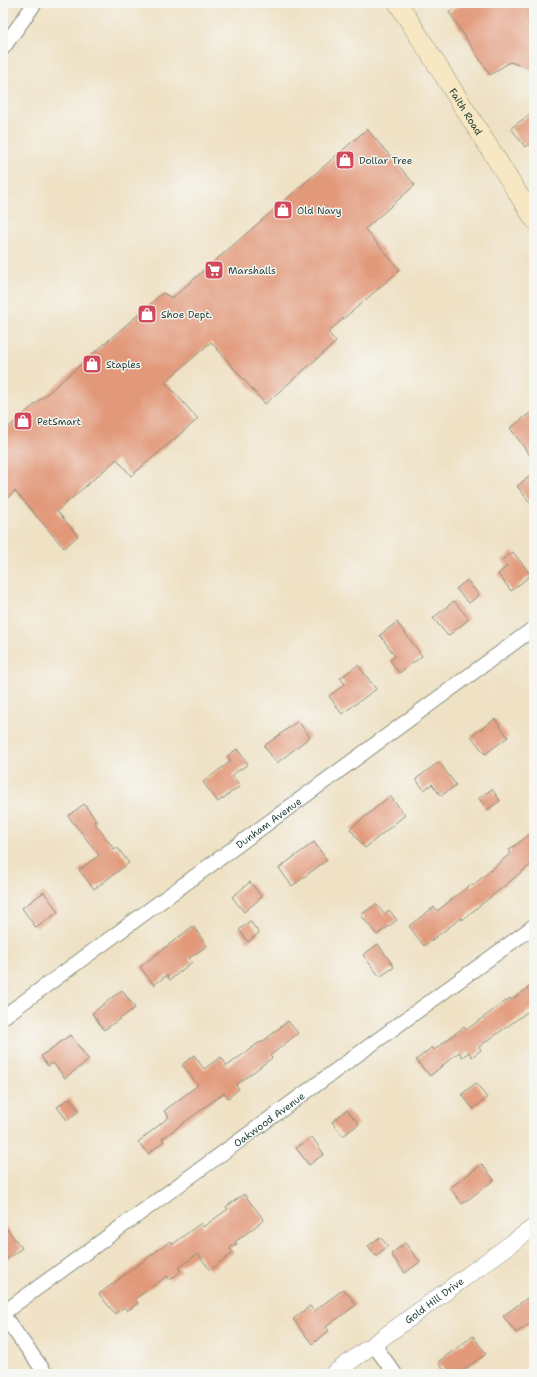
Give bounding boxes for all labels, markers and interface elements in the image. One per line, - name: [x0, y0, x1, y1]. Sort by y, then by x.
- street label: Faith Road: [447, 85, 486, 138]
- shop icon: Dollar Tree: [334, 149, 356, 171]
- place label: Dollar Tree: [359, 154, 413, 167]
- shop icon: Old Navy: [272, 199, 294, 221]
- place label: Old Navy: [297, 204, 342, 217]
- supermarket icon: Marshalls: [203, 259, 225, 281]
- place label: Marshalls: [228, 264, 276, 277]
- shop icon: Shoe Dept.: [136, 303, 158, 325]
- place label: Shoe Dept.: [161, 308, 213, 321]
- shop icon: Staples: [81, 353, 103, 375]
- place label: Staples: [106, 358, 141, 371]
- shop icon: PetSmart: [12, 410, 34, 432]
- place label: PetSmart: [37, 415, 81, 428]
- street label: Dunham Avenue: [233, 794, 304, 851]
- street label: Oakwood Avenue: [231, 1089, 307, 1149]
- street label: Gold Hill Drive: [402, 1274, 466, 1326]

